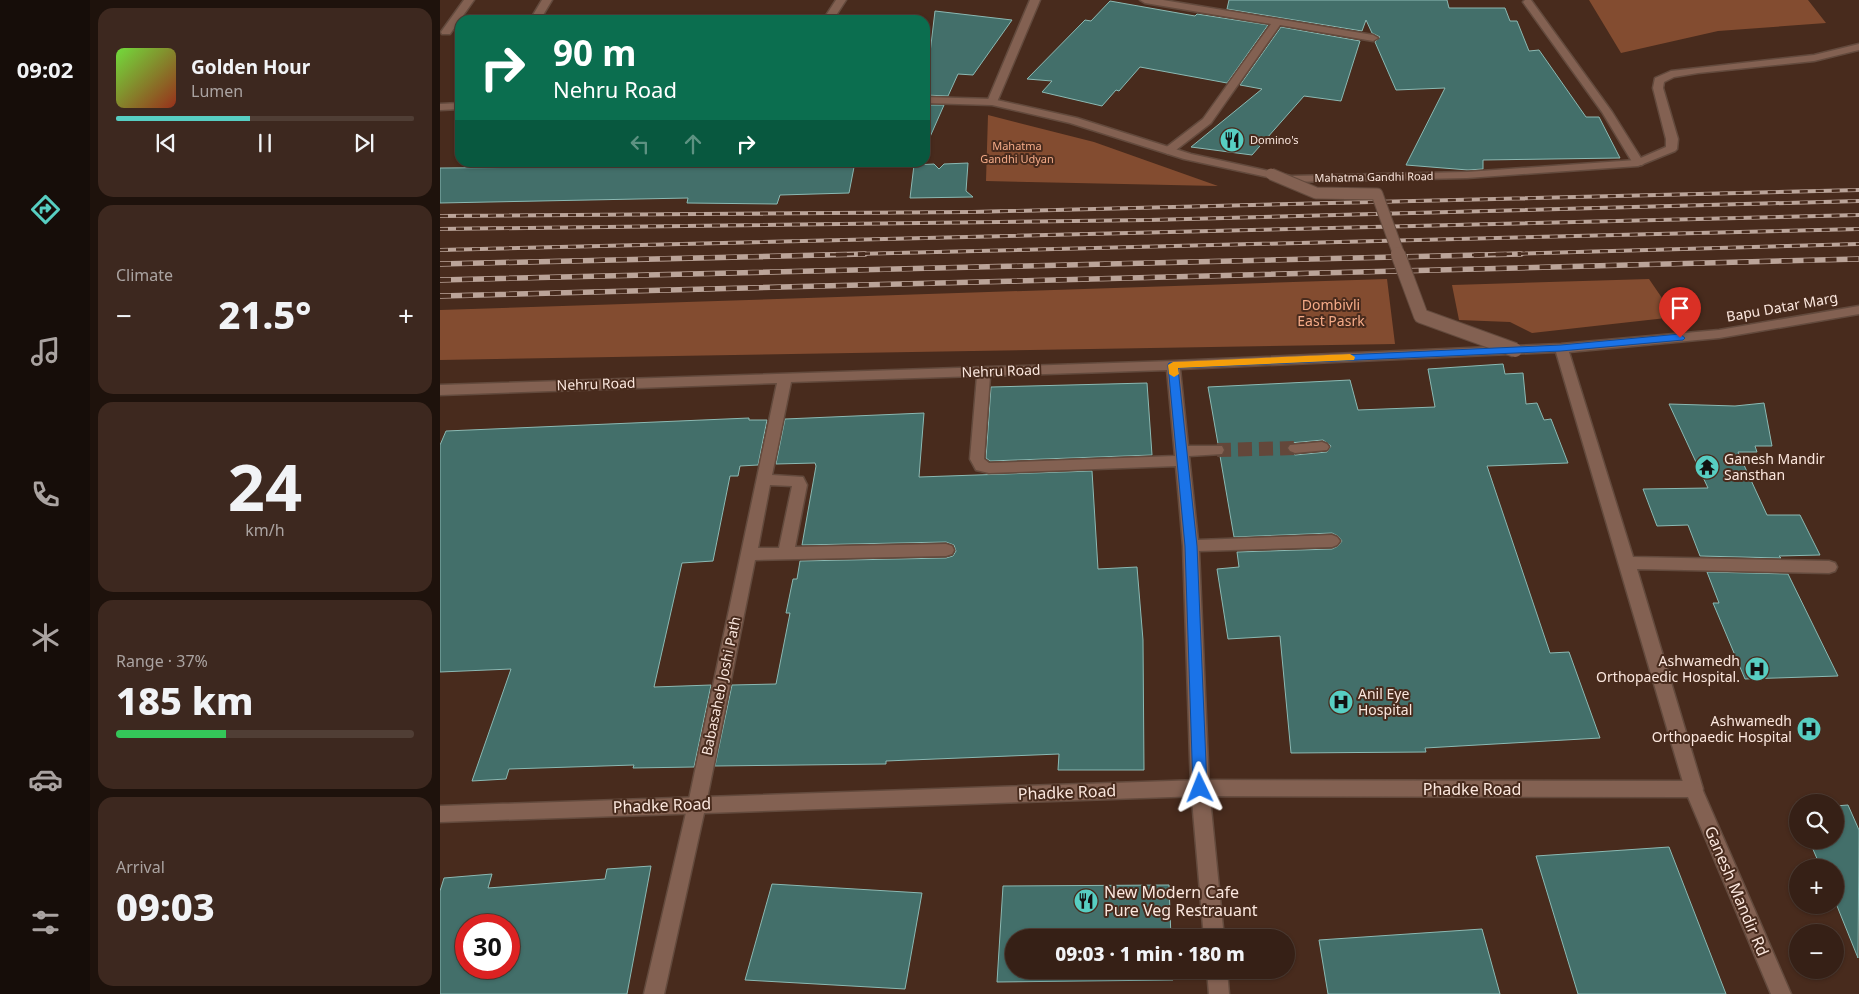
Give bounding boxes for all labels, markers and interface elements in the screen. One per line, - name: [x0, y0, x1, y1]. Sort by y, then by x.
- text: 90 m: [553, 29, 636, 76]
- icon: right: [470, 35, 535, 100]
- text: 09:02: [17, 54, 73, 84]
- text: Golden Hour: [191, 54, 310, 80]
- text: Nehru Road: [553, 74, 677, 104]
- text: Lumen: [191, 80, 243, 102]
- restaurant icon: Domino's: [1219, 127, 1245, 153]
- icon: previous: [152, 129, 180, 157]
- icon: pause: [251, 129, 279, 157]
- icon: next: [350, 129, 378, 157]
- icon: left: [626, 130, 654, 158]
- icon: ahead: [679, 130, 707, 158]
- icon: right: [732, 130, 760, 158]
- place label: Domino's: [1250, 132, 1299, 147]
- park label: Mahatma Gandhi Udyan: [980, 138, 1054, 166]
- street label: Mahatma Gandhi Road: [1314, 168, 1434, 185]
- icon: directions: [28, 192, 63, 227]
- text: Climate: [116, 264, 173, 286]
- pin: [1659, 287, 1701, 338]
- street label: Bapu Datar Marg: [1725, 287, 1839, 326]
- text: 21.5°: [219, 288, 311, 340]
- icon: arrive: [1666, 294, 1694, 322]
- park label: Dombivli East Pasrk: [1297, 295, 1365, 330]
- text: −: [116, 296, 132, 334]
- text: +: [398, 296, 414, 334]
- icon: music: [28, 334, 63, 369]
- street label: Nehru Road: [961, 360, 1041, 381]
- street label: Nehru Road: [556, 373, 636, 394]
- text: 24: [228, 442, 302, 530]
- place label: Ganesh Mandir Sansthan: [1724, 449, 1825, 484]
- temple icon: Ganesh Mandir Sansthan: [1694, 454, 1720, 480]
- icon: phone: [28, 477, 63, 512]
- text: km/h: [245, 519, 285, 541]
- street label: Babasaheb Joshi Path: [696, 615, 745, 757]
- icon: climate: [28, 620, 63, 655]
- text: Range · 37%: [116, 650, 208, 672]
- place label: Ashwamedh Orthopaedic Hospital.: [1596, 651, 1740, 686]
- hospital icon: Ashwamedh Orthopaedic Hospital.: [1744, 656, 1770, 682]
- text: 185 km: [116, 674, 254, 726]
- place label: Anil Eye Hospital: [1358, 684, 1412, 719]
- hospital icon: Anil Eye Hospital: [1328, 689, 1354, 715]
- place label: Ashwamedh Orthopaedic Hospital: [1652, 711, 1792, 746]
- hospital icon: Ashwamedh Orthopaedic Hospital: [1796, 716, 1822, 742]
- position arrow: [1173, 761, 1225, 813]
- icon: car: [28, 762, 63, 797]
- street label: Phadke Road: [1423, 778, 1521, 800]
- street label: Phadke Road: [1017, 779, 1117, 805]
- street label: Phadke Road: [612, 792, 712, 818]
- map controls: [1789, 794, 1844, 979]
- button: search: [1789, 794, 1844, 849]
- street label: Ganesh Mandir Rd: [1700, 823, 1774, 959]
- text: Arrival: [116, 856, 165, 878]
- button: +: [1789, 859, 1844, 914]
- text: 09:03: [116, 880, 215, 932]
- place label: New Modern Cafe Pure Veg Restrauant: [1104, 881, 1258, 921]
- restaurant icon: New Modern Cafe Pure Veg Restrauant: [1073, 888, 1099, 914]
- icon: filters: [28, 905, 63, 940]
- speed limit sign: 30: [455, 914, 520, 979]
- button: −: [1789, 924, 1844, 979]
- text: 09:03 · 1 min · 180 m: [1055, 941, 1245, 967]

